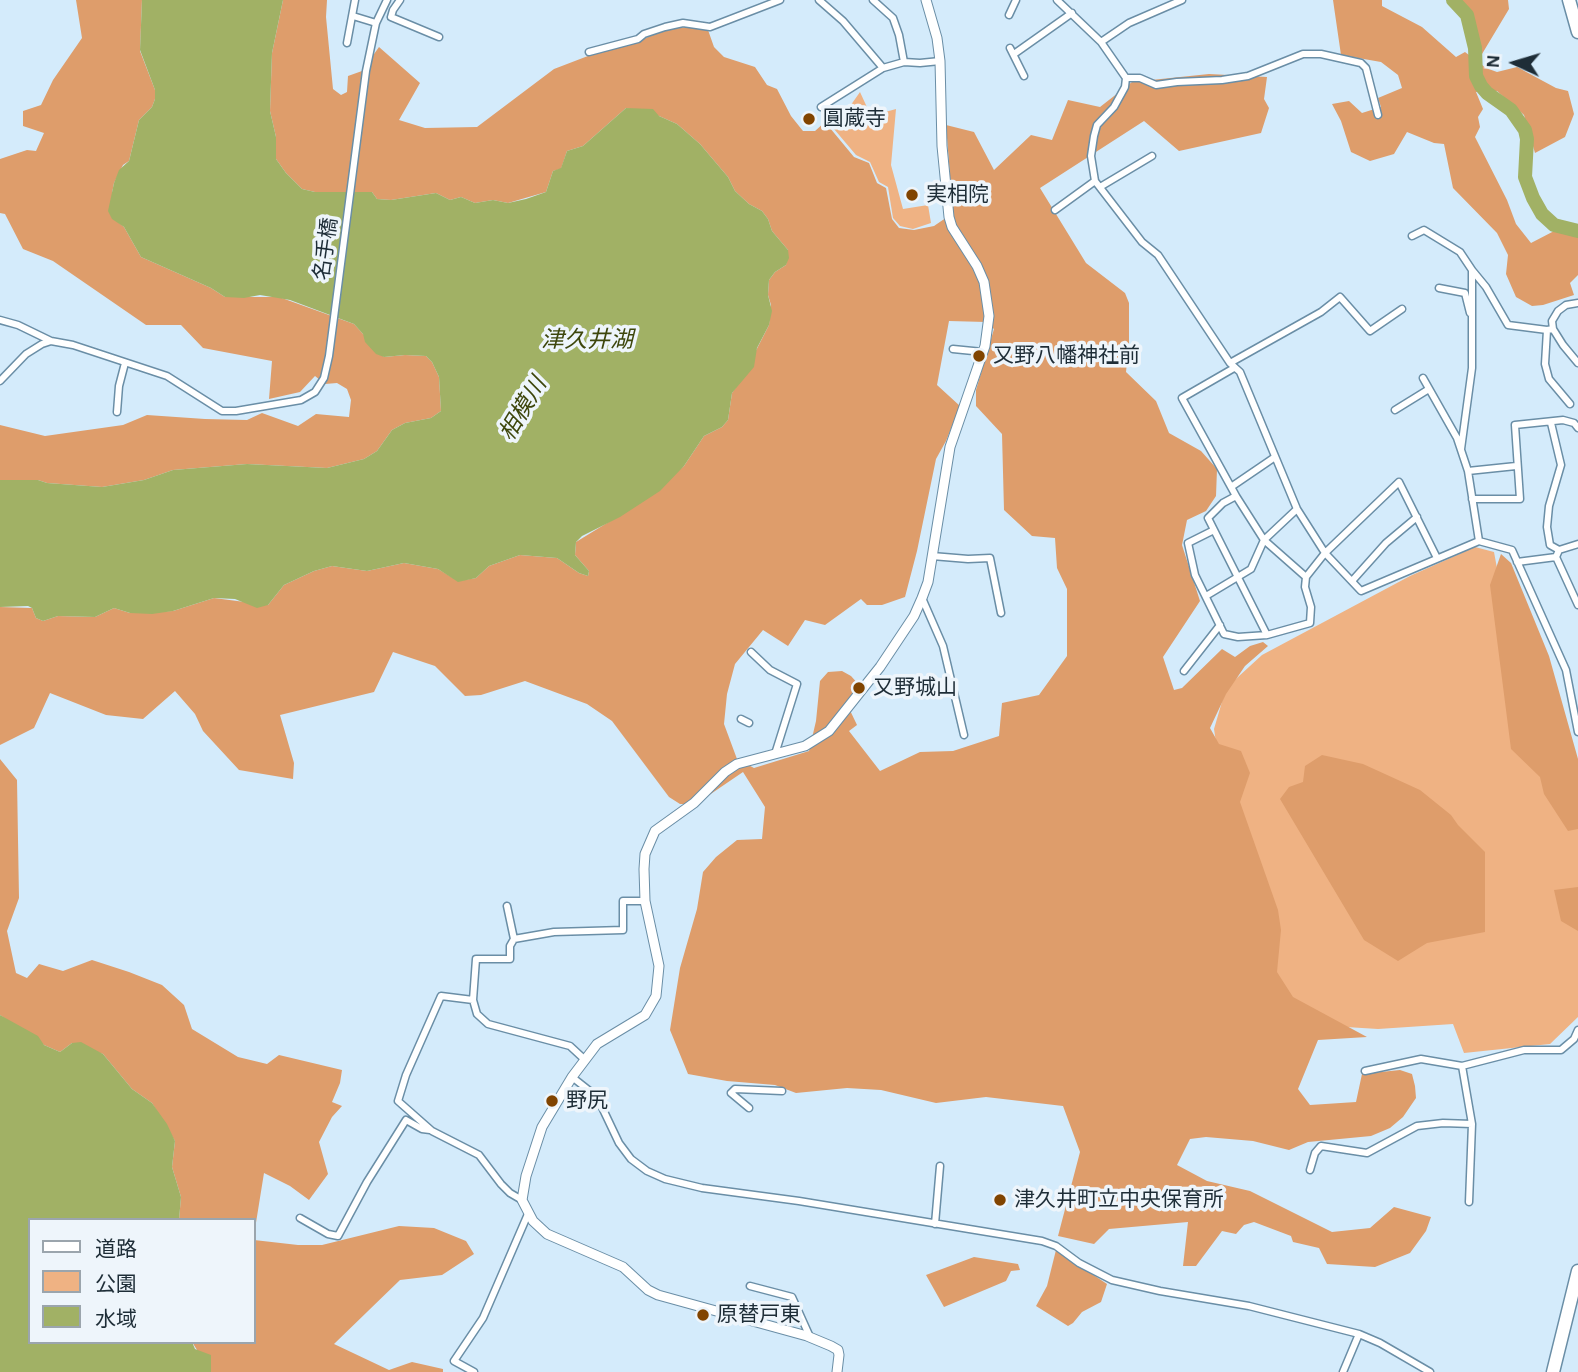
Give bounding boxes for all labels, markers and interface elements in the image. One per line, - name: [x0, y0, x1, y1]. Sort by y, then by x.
- north arrow: [1480, 28, 1550, 98]
- text: N: [1484, 54, 1503, 69]
- place label: 圓蔵寺: [823, 106, 886, 132]
- marker: 圓蔵寺: [801, 111, 817, 127]
- place label: 実相院: [926, 182, 989, 208]
- marker: 実相院: [904, 187, 920, 203]
- street label: 名手橋: [309, 216, 343, 282]
- water label: 津久井湖: [541, 326, 633, 354]
- place label: 又野八幡神社前: [993, 343, 1140, 369]
- marker: 又野八幡神社前: [971, 348, 987, 364]
- water label: 相模川: [493, 372, 553, 446]
- place label: 又野城山: [873, 675, 957, 701]
- marker: 又野城山: [851, 680, 867, 696]
- place label: 野尻: [566, 1088, 608, 1114]
- marker: 野尻: [544, 1093, 560, 1109]
- place label: 津久井町立中央保育所: [1014, 1187, 1224, 1213]
- marker: 津久井町立中央保育所: [992, 1192, 1008, 1208]
- legend: [28, 1218, 256, 1344]
- text: 道路: [95, 1239, 137, 1260]
- text: 公園: [95, 1274, 137, 1295]
- place label: 原替戸東: [717, 1302, 801, 1328]
- marker: 原替戸東: [695, 1307, 711, 1323]
- text: 水域: [95, 1309, 137, 1330]

